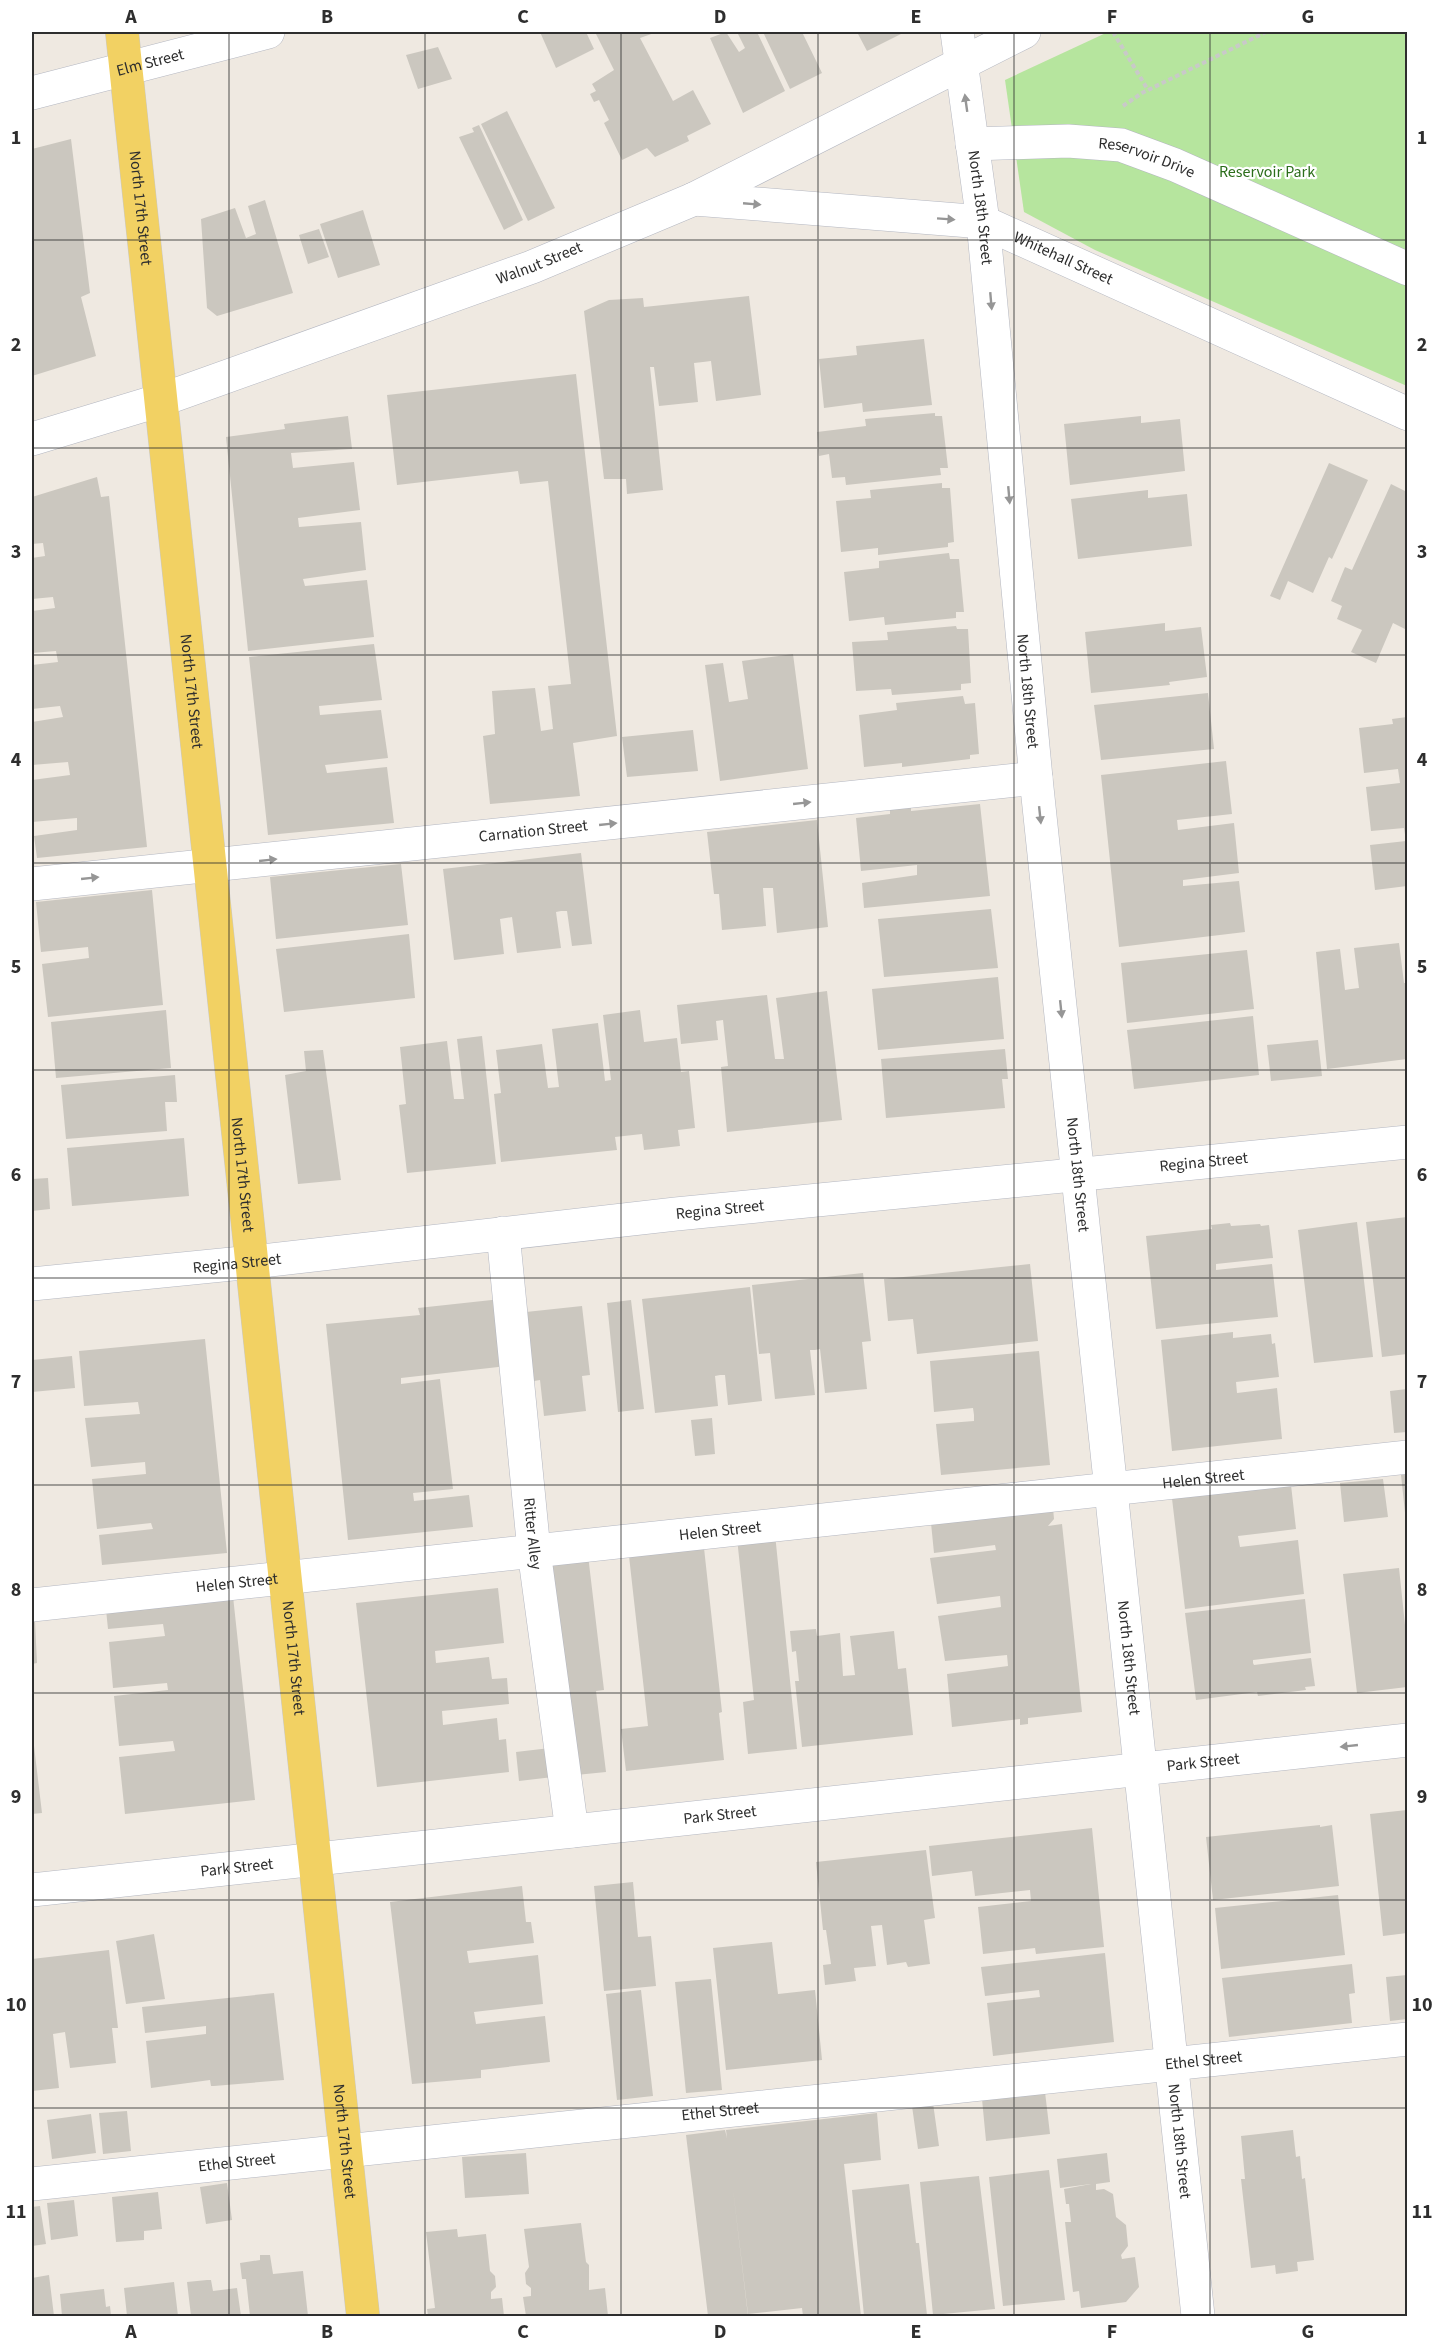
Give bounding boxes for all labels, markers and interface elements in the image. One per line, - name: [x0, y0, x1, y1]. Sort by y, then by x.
- text: A: [124, 3, 137, 31]
- text: B: [321, 3, 333, 31]
- text: C: [517, 3, 529, 31]
- text: D: [714, 3, 726, 31]
- text: E: [911, 3, 921, 31]
- text: F: [1107, 3, 1117, 31]
- text: G: [1302, 3, 1314, 31]
- street label: Elm Street: [114, 43, 187, 82]
- one-way arrow: [962, 94, 971, 113]
- text: 1: [11, 124, 21, 152]
- text: 1: [1417, 124, 1427, 152]
- street label: Reservoir Drive: [1098, 132, 1198, 184]
- street label: North 18th Street: [962, 149, 998, 266]
- street label: North 17th Street: [124, 150, 158, 267]
- park label: Reservoir Park: [1219, 161, 1315, 183]
- one-way arrow: [743, 199, 762, 209]
- one-way arrow: [937, 215, 956, 224]
- street label: Whitehall Street: [1010, 226, 1117, 290]
- street label: Walnut Street: [493, 236, 586, 290]
- one-way arrow: [986, 292, 996, 311]
- text: 2: [11, 331, 21, 359]
- text: 2: [1417, 331, 1427, 359]
- one-way arrow: [1004, 486, 1014, 505]
- text: 3: [11, 538, 21, 566]
- text: 3: [1417, 538, 1427, 566]
- street label: North 17th Street: [175, 633, 209, 750]
- street label: North 18th Street: [1011, 633, 1044, 750]
- text: 4: [11, 746, 22, 774]
- text: 4: [1417, 746, 1428, 774]
- one-way arrow: [793, 798, 812, 808]
- one-way arrow: [1035, 805, 1045, 824]
- street label: Carnation Street: [478, 814, 589, 848]
- one-way arrow: [599, 819, 618, 829]
- one-way arrow: [259, 856, 278, 865]
- one-way arrow: [80, 874, 99, 883]
- text: 5: [11, 953, 21, 981]
- text: 5: [1417, 953, 1427, 981]
- one-way arrow: [1056, 999, 1065, 1018]
- street label: North 17th Street: [226, 1116, 260, 1234]
- street label: North 18th Street: [1061, 1116, 1095, 1234]
- street label: Regina Street: [1158, 1147, 1250, 1177]
- text: 6: [11, 1161, 21, 1189]
- text: 6: [1417, 1161, 1427, 1189]
- street label: Regina Street: [675, 1194, 766, 1225]
- street label: Regina Street: [192, 1248, 283, 1279]
- text: 7: [11, 1368, 21, 1396]
- text: 7: [1417, 1368, 1427, 1396]
- street label: Helen Street: [1161, 1464, 1246, 1494]
- street label: Ritter Alley: [518, 1496, 547, 1572]
- street label: Helen Street: [678, 1516, 763, 1546]
- street label: Helen Street: [195, 1568, 280, 1598]
- text: 8: [11, 1576, 21, 1604]
- text: 8: [1417, 1576, 1427, 1604]
- street label: North 17th Street: [277, 1599, 311, 1717]
- street label: North 18th Street: [1112, 1599, 1146, 1717]
- one-way arrow: [1340, 1741, 1359, 1751]
- street label: Park Street: [1165, 1747, 1241, 1777]
- text: 9: [11, 1783, 21, 1811]
- text: 9: [1417, 1783, 1427, 1811]
- street label: Park Street: [682, 1800, 758, 1830]
- street label: Park Street: [199, 1853, 275, 1883]
- text: 10: [5, 1991, 27, 2019]
- text: 10: [1411, 1991, 1433, 2019]
- street label: Ethel Street: [1164, 2045, 1244, 2076]
- street label: North 17th Street: [328, 2083, 362, 2200]
- street label: North 18th Street: [1163, 2083, 1197, 2200]
- street label: Ethel Street: [680, 2096, 760, 2126]
- street label: Ethel Street: [197, 2147, 277, 2177]
- text: 11: [5, 2198, 27, 2226]
- text: 11: [1411, 2198, 1433, 2226]
- text: A: [124, 2318, 137, 2346]
- text: B: [321, 2318, 333, 2346]
- text: C: [517, 2318, 529, 2346]
- text: D: [714, 2318, 726, 2346]
- text: E: [911, 2318, 921, 2346]
- text: F: [1107, 2318, 1117, 2346]
- text: G: [1302, 2318, 1314, 2346]

